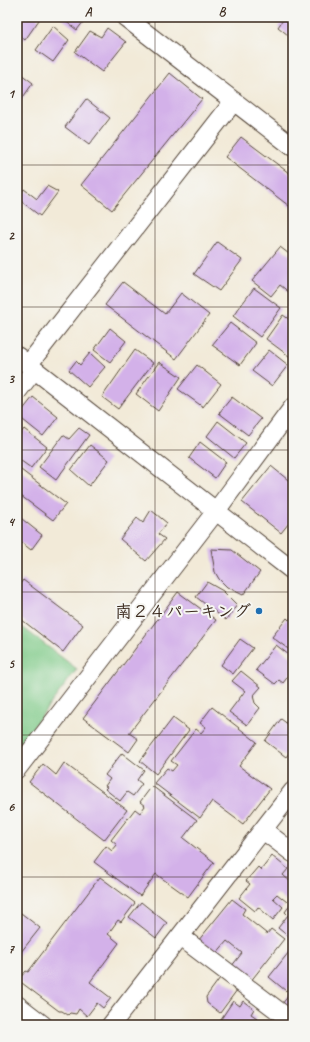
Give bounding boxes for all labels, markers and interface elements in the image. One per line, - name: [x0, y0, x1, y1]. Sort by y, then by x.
- text: A: [85, 4, 93, 20]
- text: B: [219, 4, 227, 20]
- text: 1: [8, 86, 16, 102]
- text: 2: [8, 228, 15, 244]
- text: 3: [8, 371, 15, 387]
- text: 4: [8, 514, 16, 530]
- place label: 南２４パーキング: [115, 601, 251, 622]
- marker: 南２４パーキング: [254, 606, 264, 616]
- text: 5: [8, 656, 15, 672]
- text: 6: [8, 799, 15, 815]
- text: 7: [8, 941, 15, 957]

